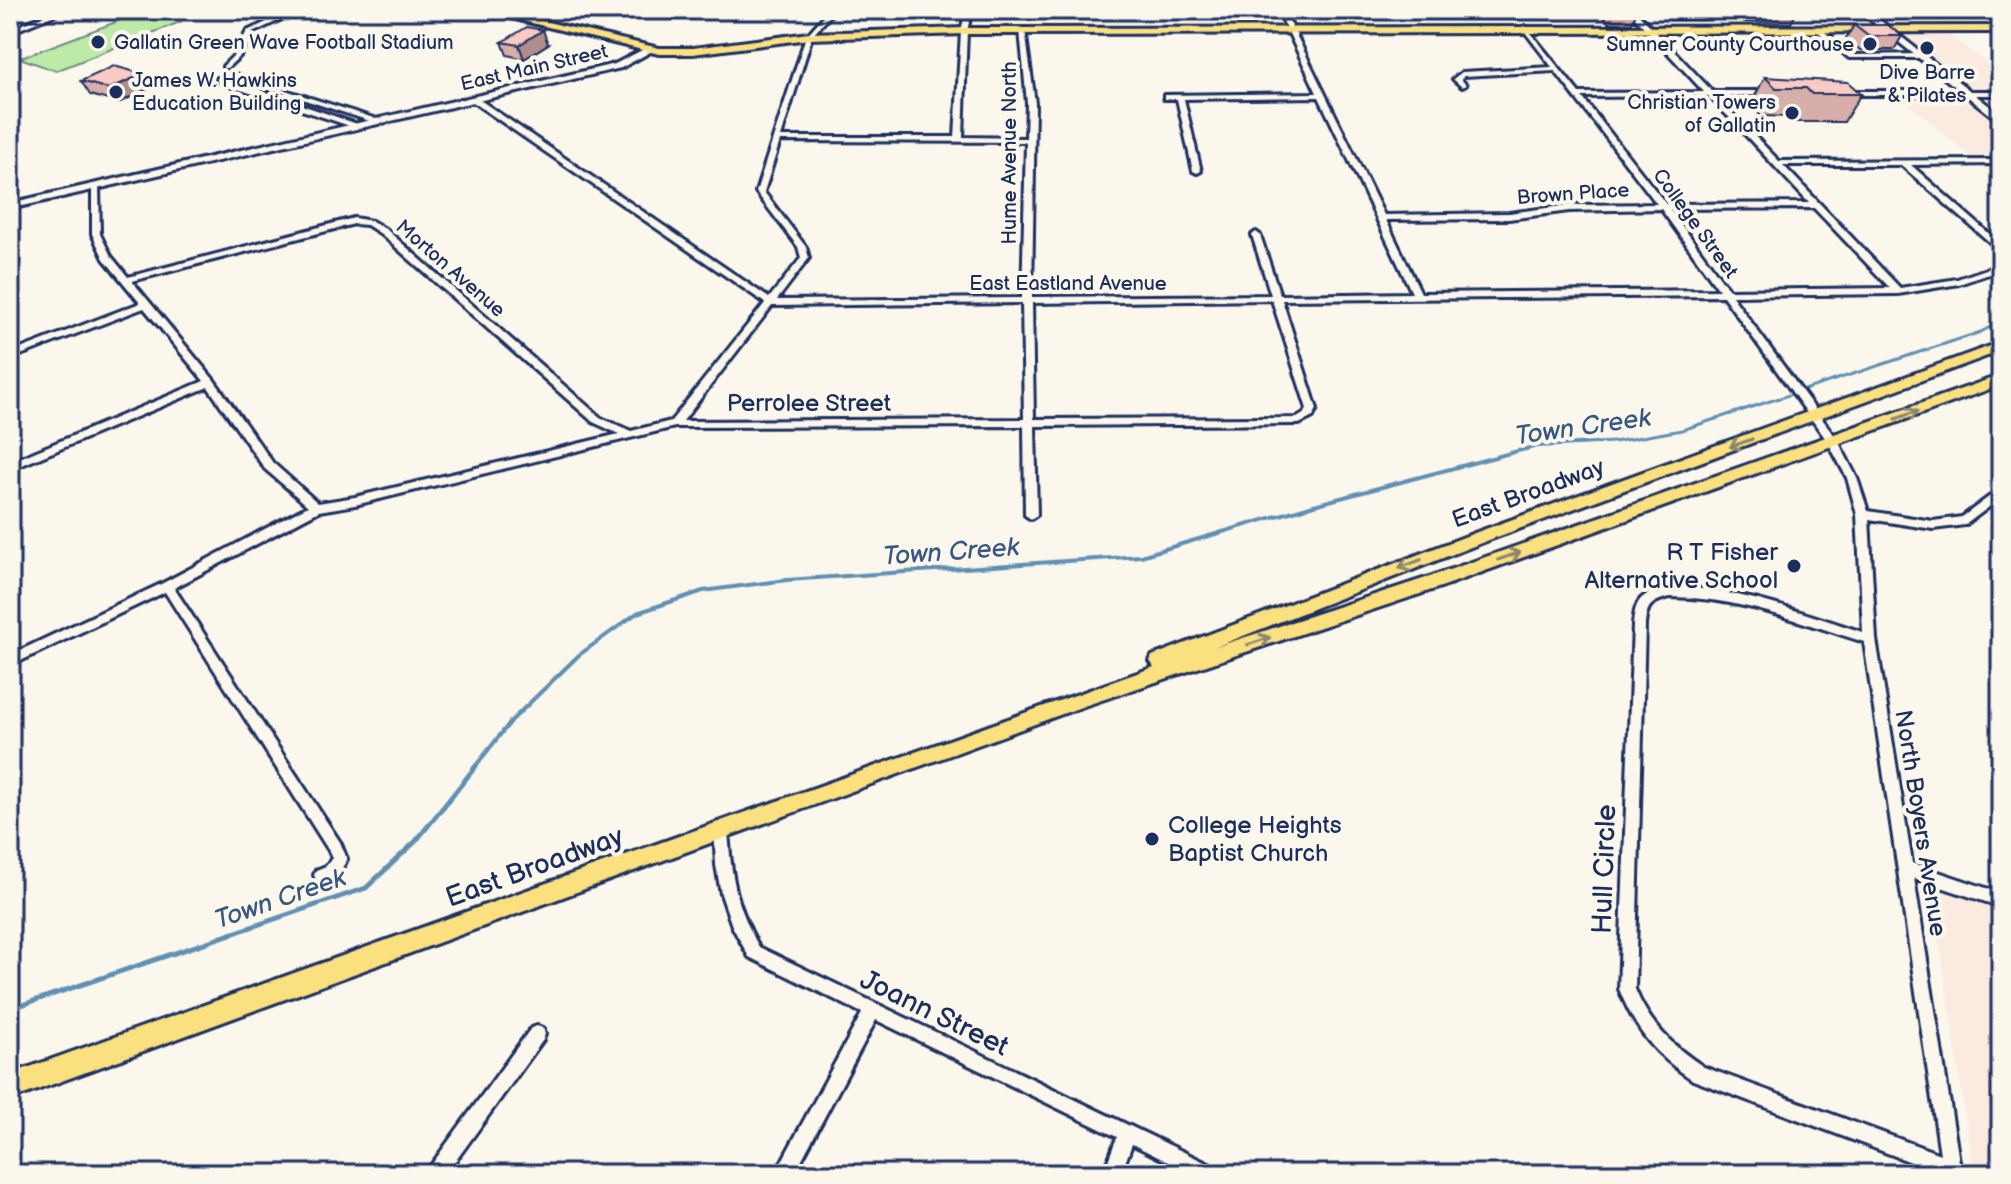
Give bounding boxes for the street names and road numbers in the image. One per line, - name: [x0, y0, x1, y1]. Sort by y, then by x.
- street label: East Main Street: [458, 39, 610, 97]
- street label: Hume Avenue North: [998, 61, 1022, 245]
- street label: College Street: [1647, 164, 1743, 283]
- street label: Brown Place: [1516, 178, 1630, 210]
- street label: Morton Avenue: [391, 215, 510, 323]
- street label: East Eastland Avenue: [969, 272, 1167, 296]
- street label: Perrolee Street: [727, 389, 892, 418]
- street label: East Broadway: [1448, 452, 1609, 534]
- street label: North Boyers Avenue: [1888, 708, 1953, 938]
- street label: Hull Circle: [1586, 804, 1623, 934]
- street label: East Broadway: [441, 820, 628, 915]
- street label: Joann Street: [855, 963, 1014, 1064]

